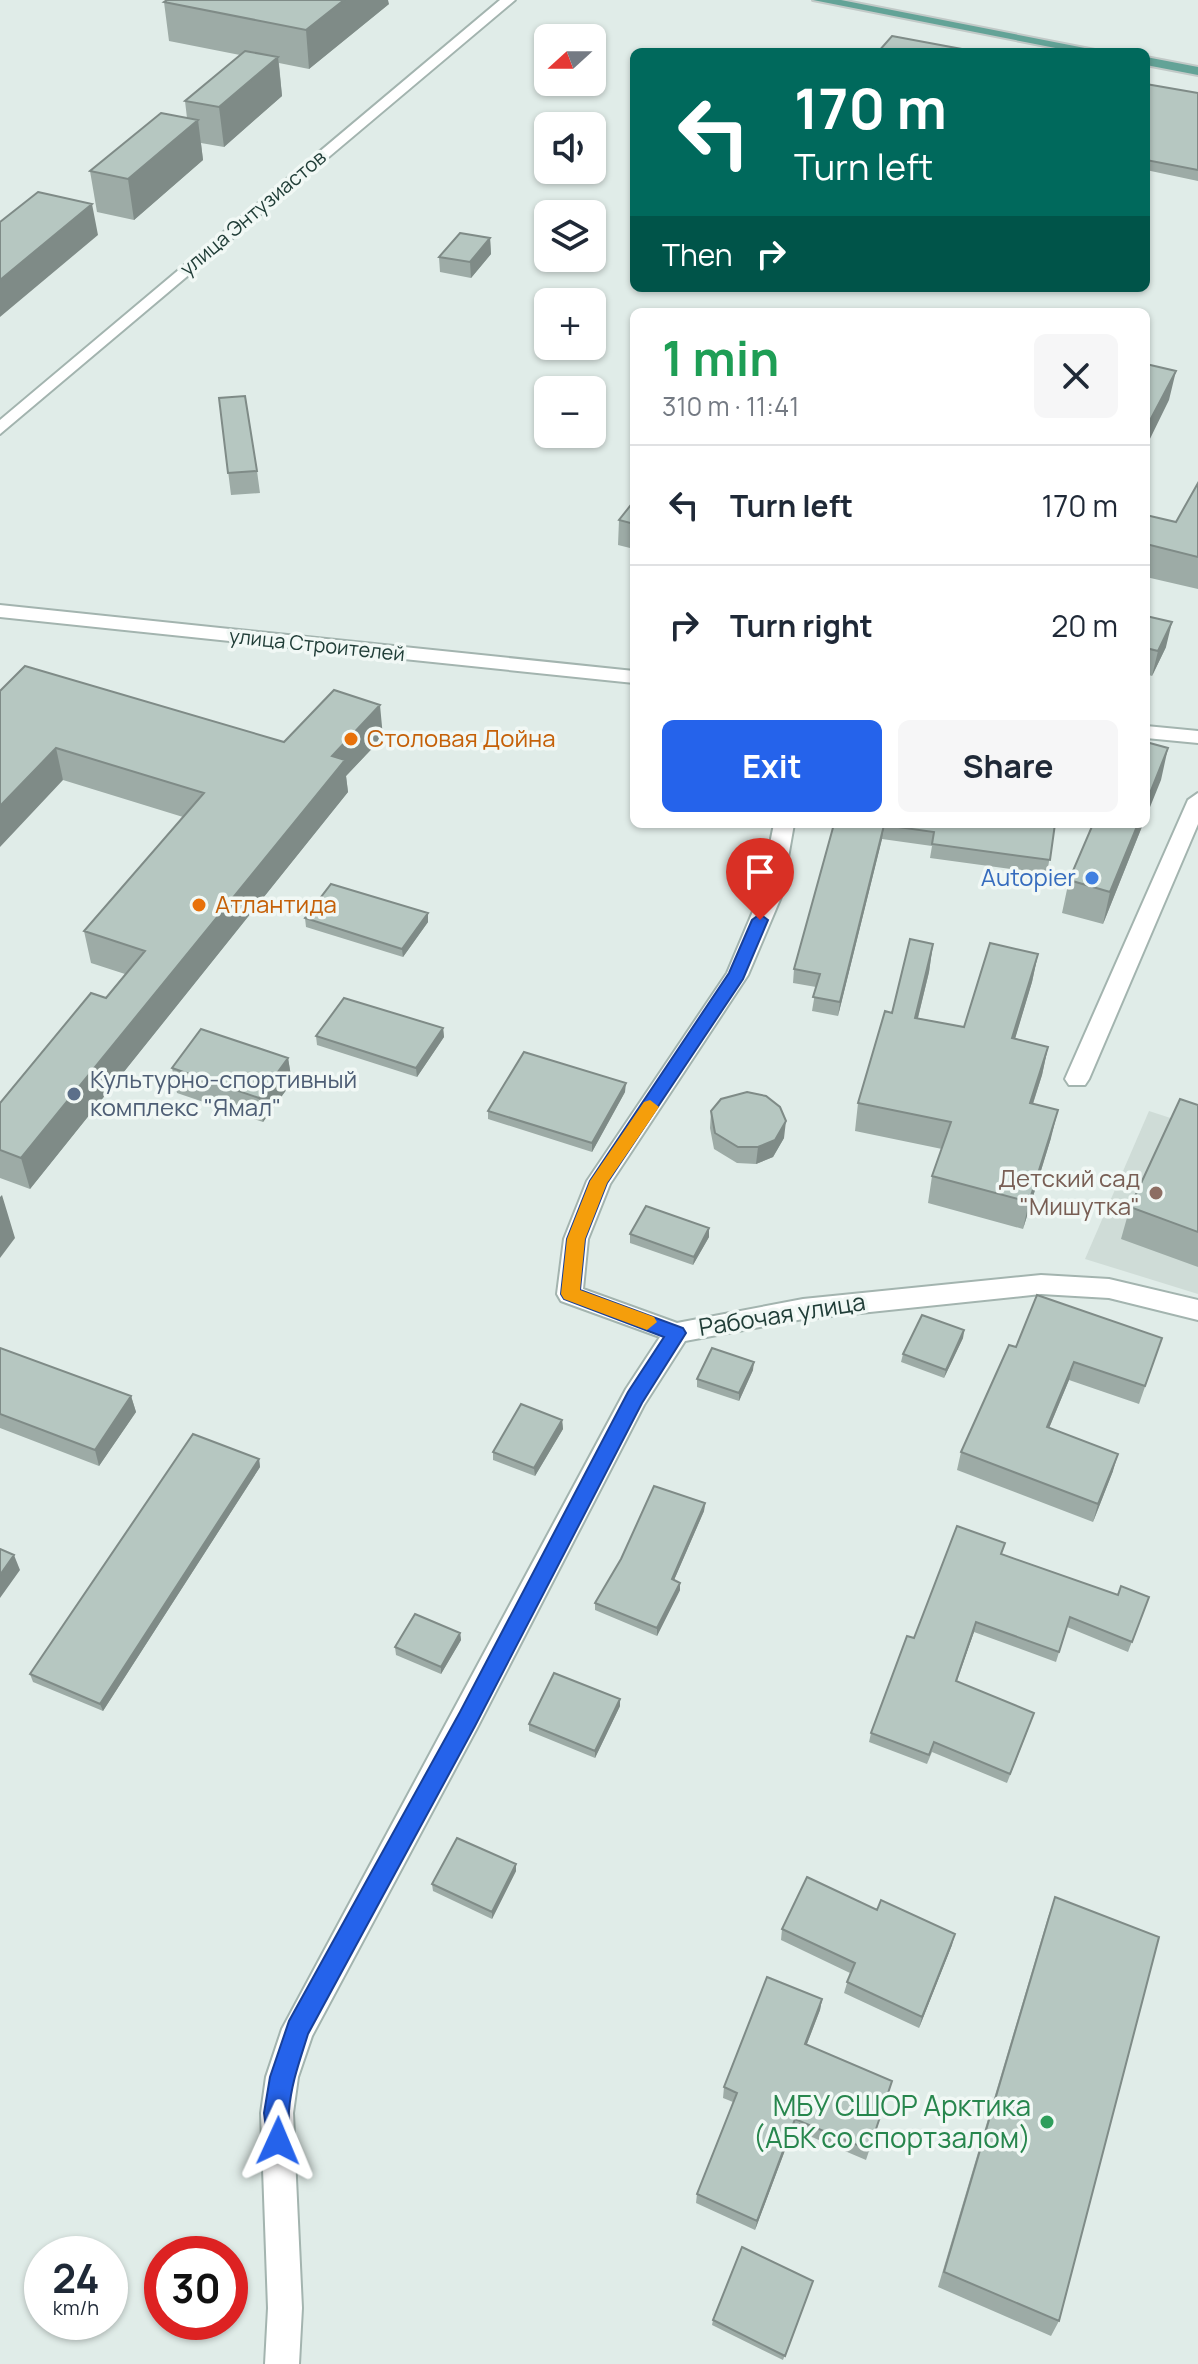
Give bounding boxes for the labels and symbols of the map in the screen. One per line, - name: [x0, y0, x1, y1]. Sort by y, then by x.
- north arrow: [534, 24, 606, 96]
- street label: улица Энтузиастов: [174, 143, 332, 282]
- street label: улица Строителей: [228, 622, 406, 667]
- place label: Столовая Дойна: [367, 721, 556, 754]
- marker: Столовая Дойна: [342, 730, 360, 748]
- pin: [726, 838, 794, 920]
- place label: Autopier: [981, 860, 1076, 893]
- marker: Autopier: [1083, 869, 1101, 887]
- place label: Атлантида: [215, 887, 337, 920]
- marker: Атлантида: [190, 896, 208, 914]
- place label: Культурно-спортивный комплекс "Ямал": [90, 1062, 357, 1123]
- marker: Культурно-спортивный комплекс "Ямал": [65, 1085, 83, 1103]
- place label: Детский сад "Мишутка": [998, 1161, 1140, 1222]
- marker: Детский сад "Мишутка": [1147, 1184, 1165, 1202]
- street label: Рабочая улица: [696, 1284, 867, 1343]
- place label: МБУ СШОР Арктика (АБК со спортзалом): [753, 2086, 1031, 2156]
- position arrow: [236, 2099, 320, 2183]
- marker: МБУ СШОР Арктика (АБК со спортзалом): [1038, 2113, 1056, 2131]
- speed limit sign: 30: [144, 2236, 248, 2340]

